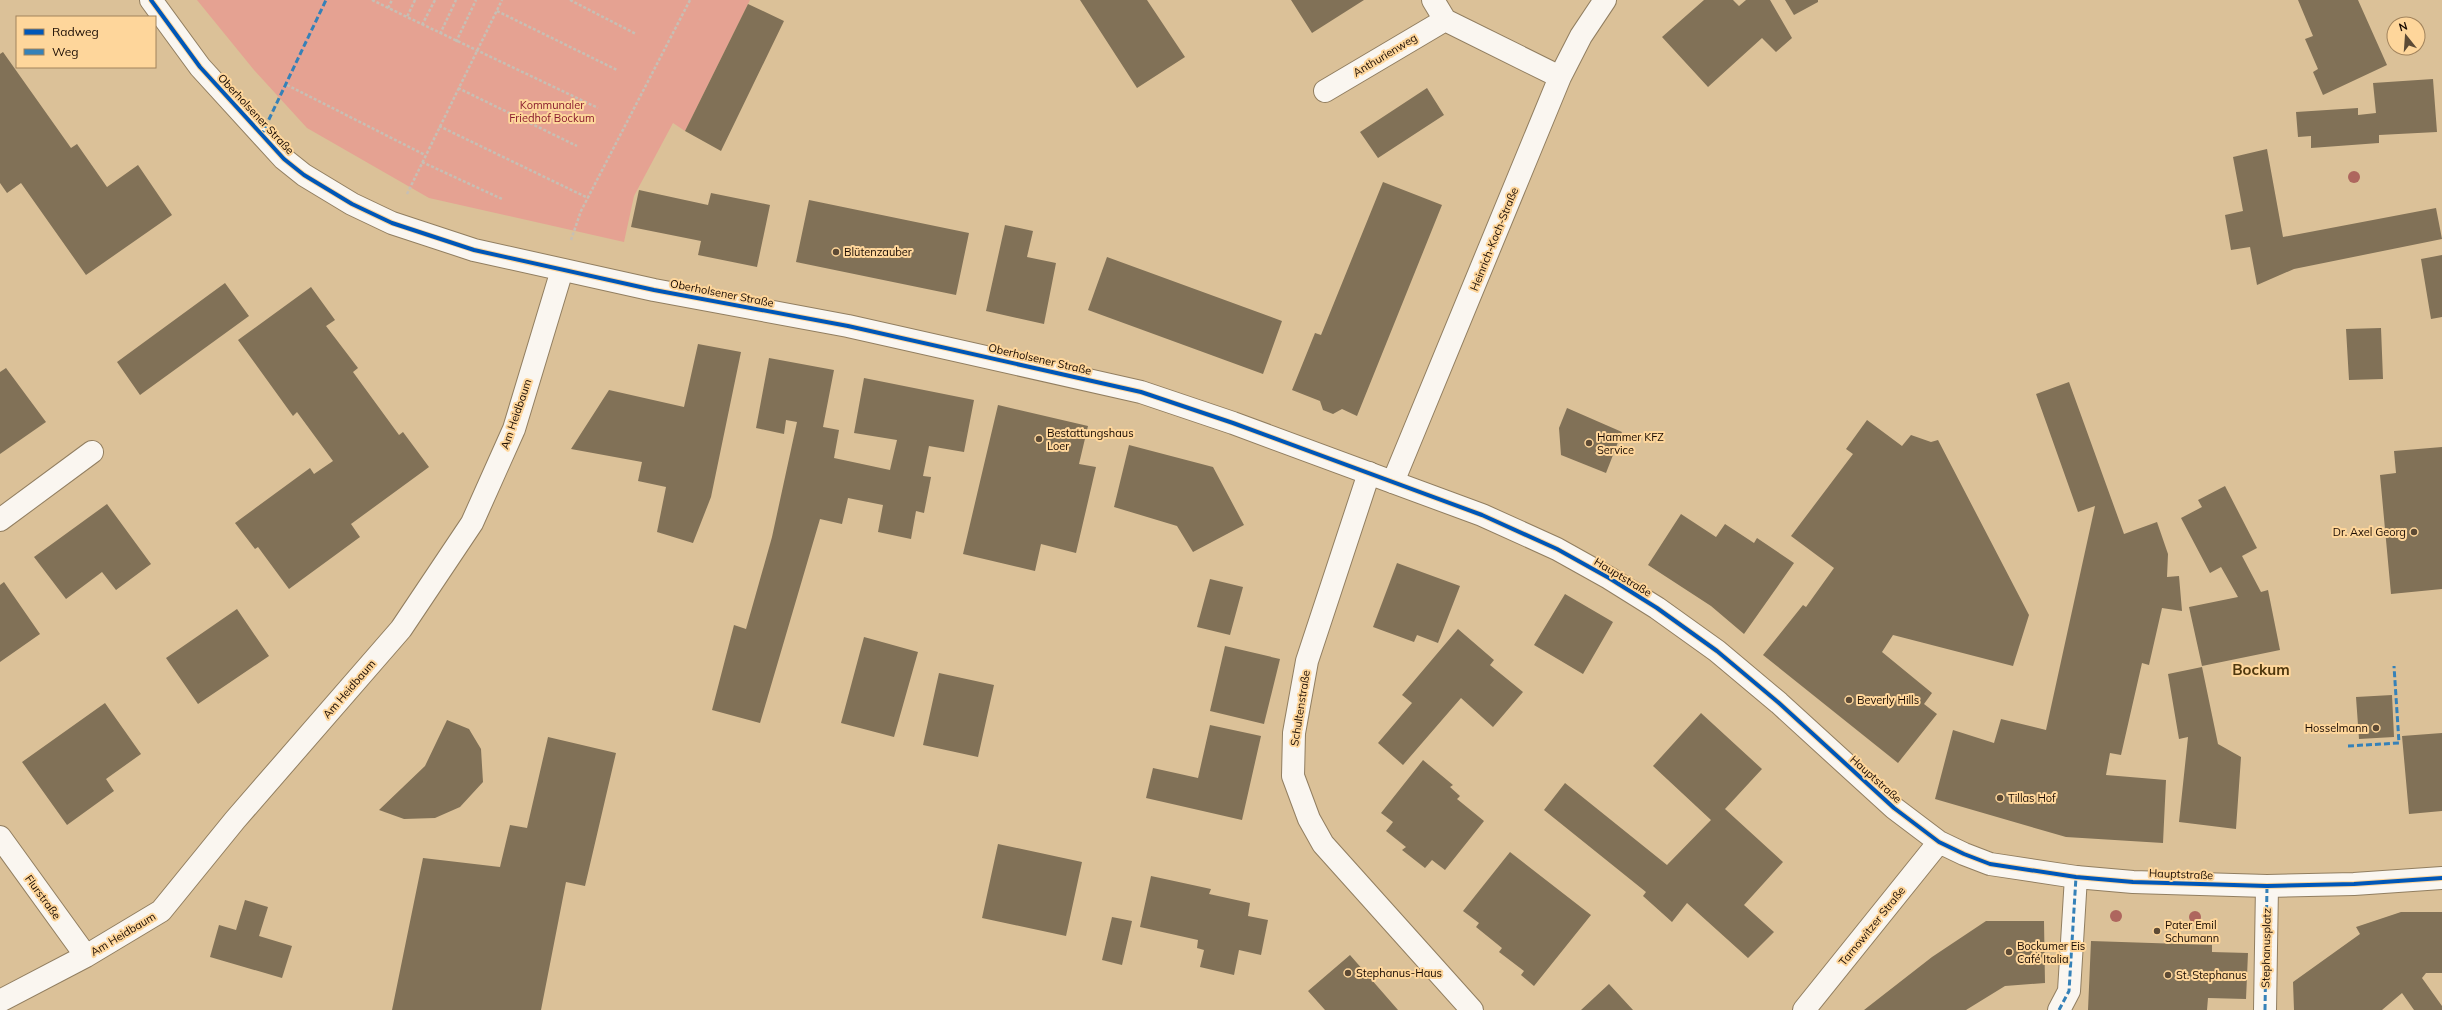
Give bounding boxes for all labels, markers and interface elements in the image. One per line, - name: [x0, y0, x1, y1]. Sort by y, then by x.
- legend: [16, 16, 156, 68]
- north arrow: [2386, 16, 2426, 56]
- text: N: [2397, 19, 2409, 34]
- text: Radweg: [52, 24, 99, 39]
- street label: Anthurienweg: [1350, 30, 1420, 80]
- text: Weg: [52, 44, 78, 59]
- street label: Oberholsener Straße: [215, 71, 297, 157]
- park label: Kommunaler Friedhof Bockum: [509, 98, 595, 125]
- street label: Heinrich-Koch-Straße: [1467, 185, 1521, 293]
- place label: Blütenzauber: [844, 245, 912, 259]
- marker: Blütenzauber: [831, 247, 841, 257]
- street label: Oberholsener Straße: [669, 276, 775, 310]
- street label: Oberholsener Straße: [987, 340, 1093, 378]
- street label: Am Heidbaum: [497, 377, 535, 451]
- place label: Bestattungshaus Loer: [1047, 426, 1134, 453]
- place label: Hammer KFZ Service: [1597, 430, 1664, 457]
- marker: Bestattungshaus Loer: [1034, 434, 1044, 444]
- marker: Hammer KFZ Service: [1584, 438, 1594, 448]
- place label: Dr. Axel Georg: [2333, 525, 2406, 539]
- marker: Dr. Axel Georg: [2409, 527, 2419, 537]
- street label: Hauptstraße: [1592, 554, 1654, 600]
- street label: Am Heidbaum: [320, 657, 378, 721]
- district label: Bockum: [2232, 660, 2290, 679]
- street label: Schultenstraße: [1287, 669, 1313, 747]
- place label: Beverly Hills: [1857, 693, 1919, 707]
- marker: Beverly Hills: [1844, 695, 1854, 705]
- place label: Hosselmann: [2305, 721, 2368, 735]
- marker: Hosselmann: [2371, 723, 2381, 733]
- street label: Hauptstraße: [1847, 752, 1905, 806]
- place label: Tillas Hof: [2008, 791, 2056, 805]
- marker: Tillas Hof: [1995, 793, 2005, 803]
- street label: Hauptstraße: [2149, 866, 2213, 882]
- street label: Flurstraße: [22, 872, 64, 922]
- street label: Tarnowitzer Straße: [1836, 884, 1908, 968]
- street label: Stephanusplatz: [2258, 908, 2274, 988]
- street label: Am Heidbaum: [88, 909, 158, 959]
- place label: Pater Emil Schumann: [2165, 918, 2219, 945]
- marker: Pater Emil Schumann: [2152, 926, 2162, 936]
- place label: Bockumer Eis Café Italia: [2017, 939, 2085, 966]
- marker: Bockumer Eis Café Italia: [2004, 947, 2014, 957]
- place label: Stephanus-Haus: [1356, 966, 1442, 980]
- marker: Stephanus-Haus: [1343, 968, 1353, 978]
- place label: St. Stephanus: [2176, 968, 2247, 982]
- marker: St. Stephanus: [2163, 970, 2173, 980]

